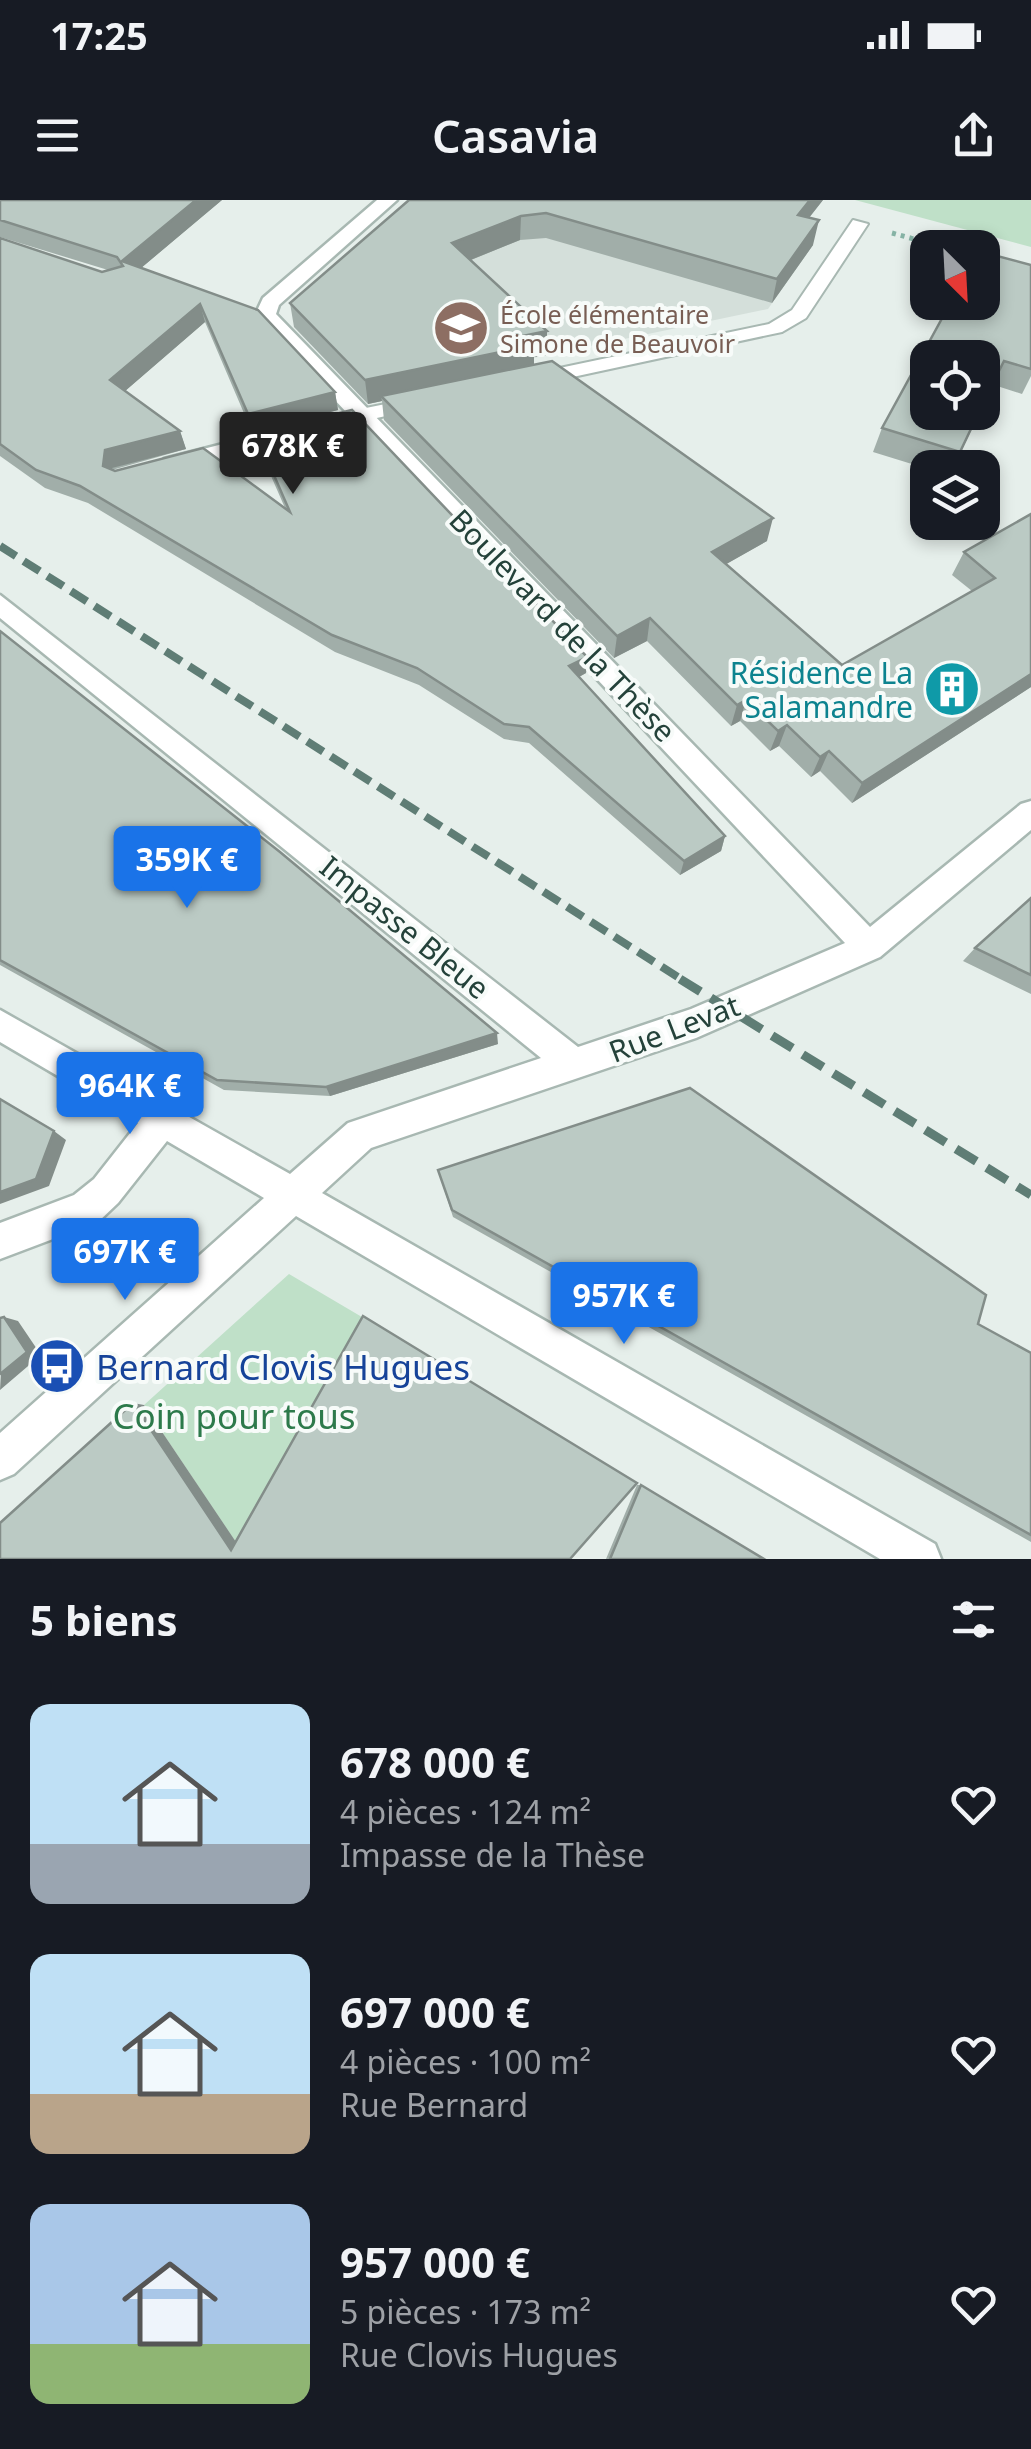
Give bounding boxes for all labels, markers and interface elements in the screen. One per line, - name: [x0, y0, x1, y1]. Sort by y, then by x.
- text: 17:25: [50, 9, 148, 61]
- text: Casavia: [432, 105, 599, 166]
- icon: menu: [30, 108, 85, 163]
- icon: share: [946, 108, 1001, 163]
- north arrow: [910, 230, 1000, 320]
- map controls: [910, 230, 1000, 540]
- place label: École élémentaire Simone de Beauvoir: [500, 297, 735, 360]
- school or university icon: École élémentaire Simone de Beauvoir: [431, 298, 491, 358]
- button: locate: [910, 340, 1000, 430]
- pin: 678K €: [212, 412, 374, 497]
- text: 678K €: [242, 423, 344, 466]
- button: layers: [910, 450, 1000, 540]
- street label: Boulevard de la Thèse: [441, 499, 685, 751]
- place label: Résidence La Salamandre: [730, 652, 913, 727]
- building icon: Résidence La Salamandre: [922, 659, 982, 719]
- pin: 359K €: [106, 826, 268, 911]
- text: 359K €: [136, 837, 238, 880]
- street label: Impasse Bleue: [312, 846, 498, 1008]
- street label: Rue Levat: [603, 984, 745, 1072]
- pin: 964K €: [49, 1052, 211, 1137]
- text: 964K €: [79, 1063, 181, 1106]
- pin: 697K €: [44, 1218, 206, 1303]
- text: 697K €: [74, 1229, 176, 1272]
- pin: 957K €: [543, 1262, 705, 1347]
- text: 957K €: [573, 1273, 675, 1316]
- bus stop icon: Bernard Clovis Hugues: [27, 1336, 87, 1396]
- place label: Bernard Clovis Hugues: [96, 1343, 470, 1390]
- park label: Coin pour tous: [112, 1392, 356, 1439]
- text: 5 biens: [30, 1591, 178, 1648]
- icon: filters: [946, 1592, 1001, 1647]
- text: 678 000 €: [340, 1733, 530, 1790]
- icon: home: [110, 1744, 230, 1864]
- icon: heart: [946, 1777, 1001, 1832]
- text: 4 pièces · 124 m²: [340, 1790, 591, 1833]
- text: Impasse de la Thèse: [340, 1833, 645, 1876]
- text: 697 000 €: [340, 1983, 530, 2040]
- icon: home: [110, 1994, 230, 2114]
- icon: heart: [946, 2027, 1001, 2082]
- text: 4 pièces · 100 m²: [340, 2040, 591, 2083]
- text: Rue Bernard: [340, 2083, 528, 2126]
- text: 957 000 €: [340, 2233, 530, 2290]
- icon: home: [110, 2244, 230, 2364]
- icon: heart: [946, 2277, 1001, 2332]
- text: 5 pièces · 173 m²: [340, 2290, 591, 2333]
- text: Rue Clovis Hugues: [340, 2333, 618, 2376]

